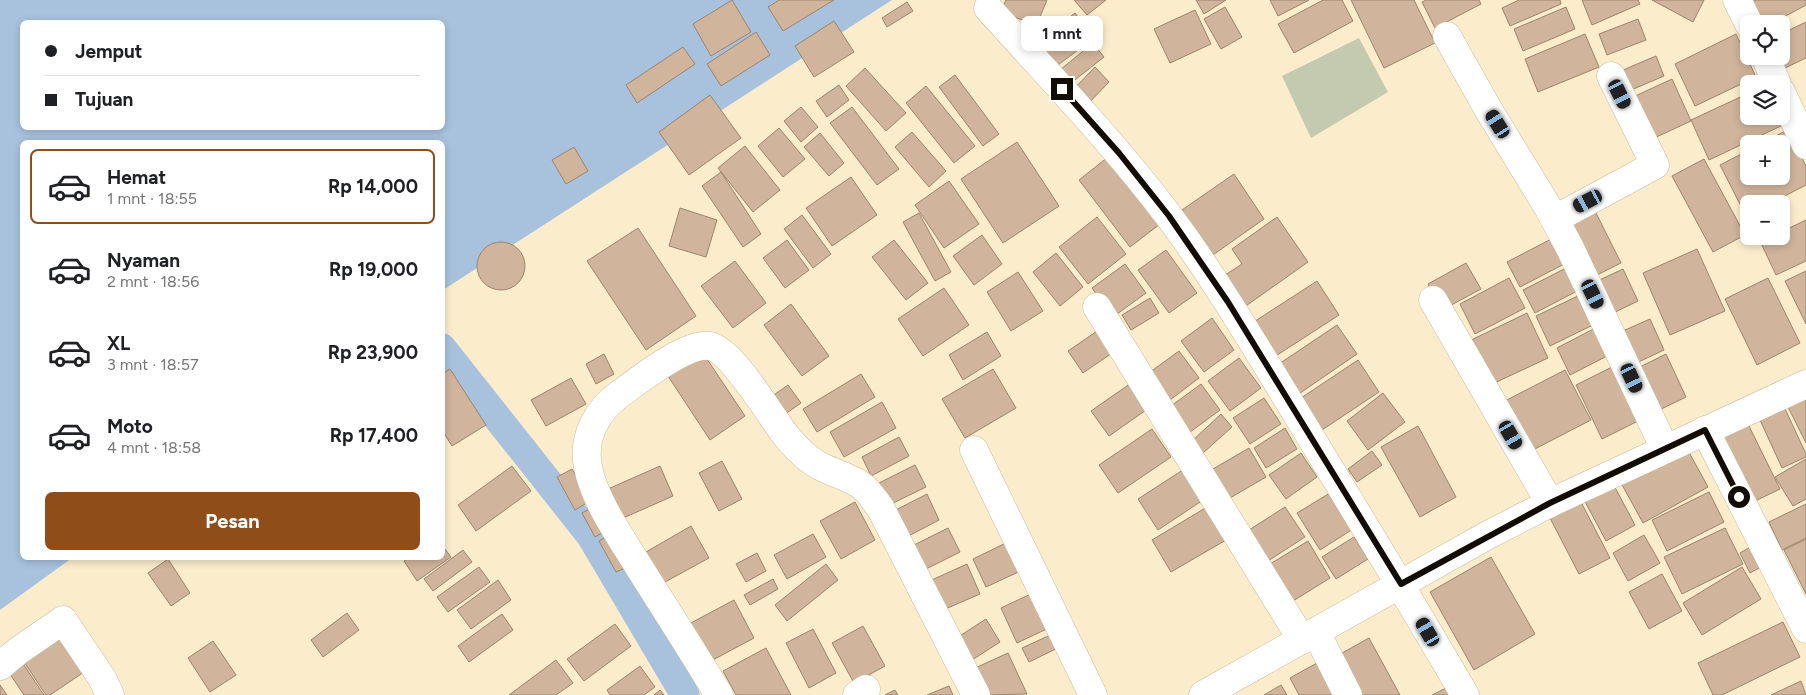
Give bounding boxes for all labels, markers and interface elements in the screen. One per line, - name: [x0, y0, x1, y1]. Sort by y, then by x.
- map controls: [1740, 15, 1790, 245]
- button: locate: [1740, 15, 1790, 65]
- callout: 1 mnt: [1021, 17, 1103, 52]
- text: 1 mnt: [1042, 24, 1082, 43]
- text: Jemput: [75, 40, 142, 63]
- button: layers: [1740, 75, 1790, 125]
- car: [1606, 77, 1633, 111]
- route end: [1051, 78, 1073, 100]
- text: Tujuan: [75, 88, 133, 111]
- car: [1483, 107, 1512, 141]
- button: +: [1740, 135, 1790, 185]
- icon: car: [47, 164, 92, 209]
- text: Hemat: [107, 166, 166, 189]
- text: Rp 14,000: [328, 175, 418, 198]
- car: [1571, 187, 1604, 215]
- text: 1 mnt · 18:55: [107, 189, 197, 208]
- button: −: [1740, 195, 1790, 245]
- icon: car: [47, 247, 92, 292]
- text: Nyaman: [107, 249, 180, 272]
- text: Rp 19,000: [329, 258, 418, 281]
- text: 2 mnt · 18:56: [107, 272, 199, 291]
- car: [1579, 277, 1606, 311]
- icon: car: [47, 330, 92, 375]
- text: XL: [107, 332, 130, 355]
- text: Rp 23,900: [328, 341, 418, 364]
- text: 3 mnt · 18:57: [107, 355, 199, 374]
- car: [1618, 361, 1645, 395]
- icon: car: [47, 413, 92, 458]
- text: Moto: [107, 415, 153, 438]
- car: [1497, 418, 1524, 452]
- text: Rp 17,400: [330, 424, 418, 447]
- text: 4 mnt · 18:58: [107, 438, 201, 457]
- route start: [1728, 486, 1750, 508]
- button: Pesan: [45, 492, 420, 550]
- car: [1414, 615, 1441, 649]

